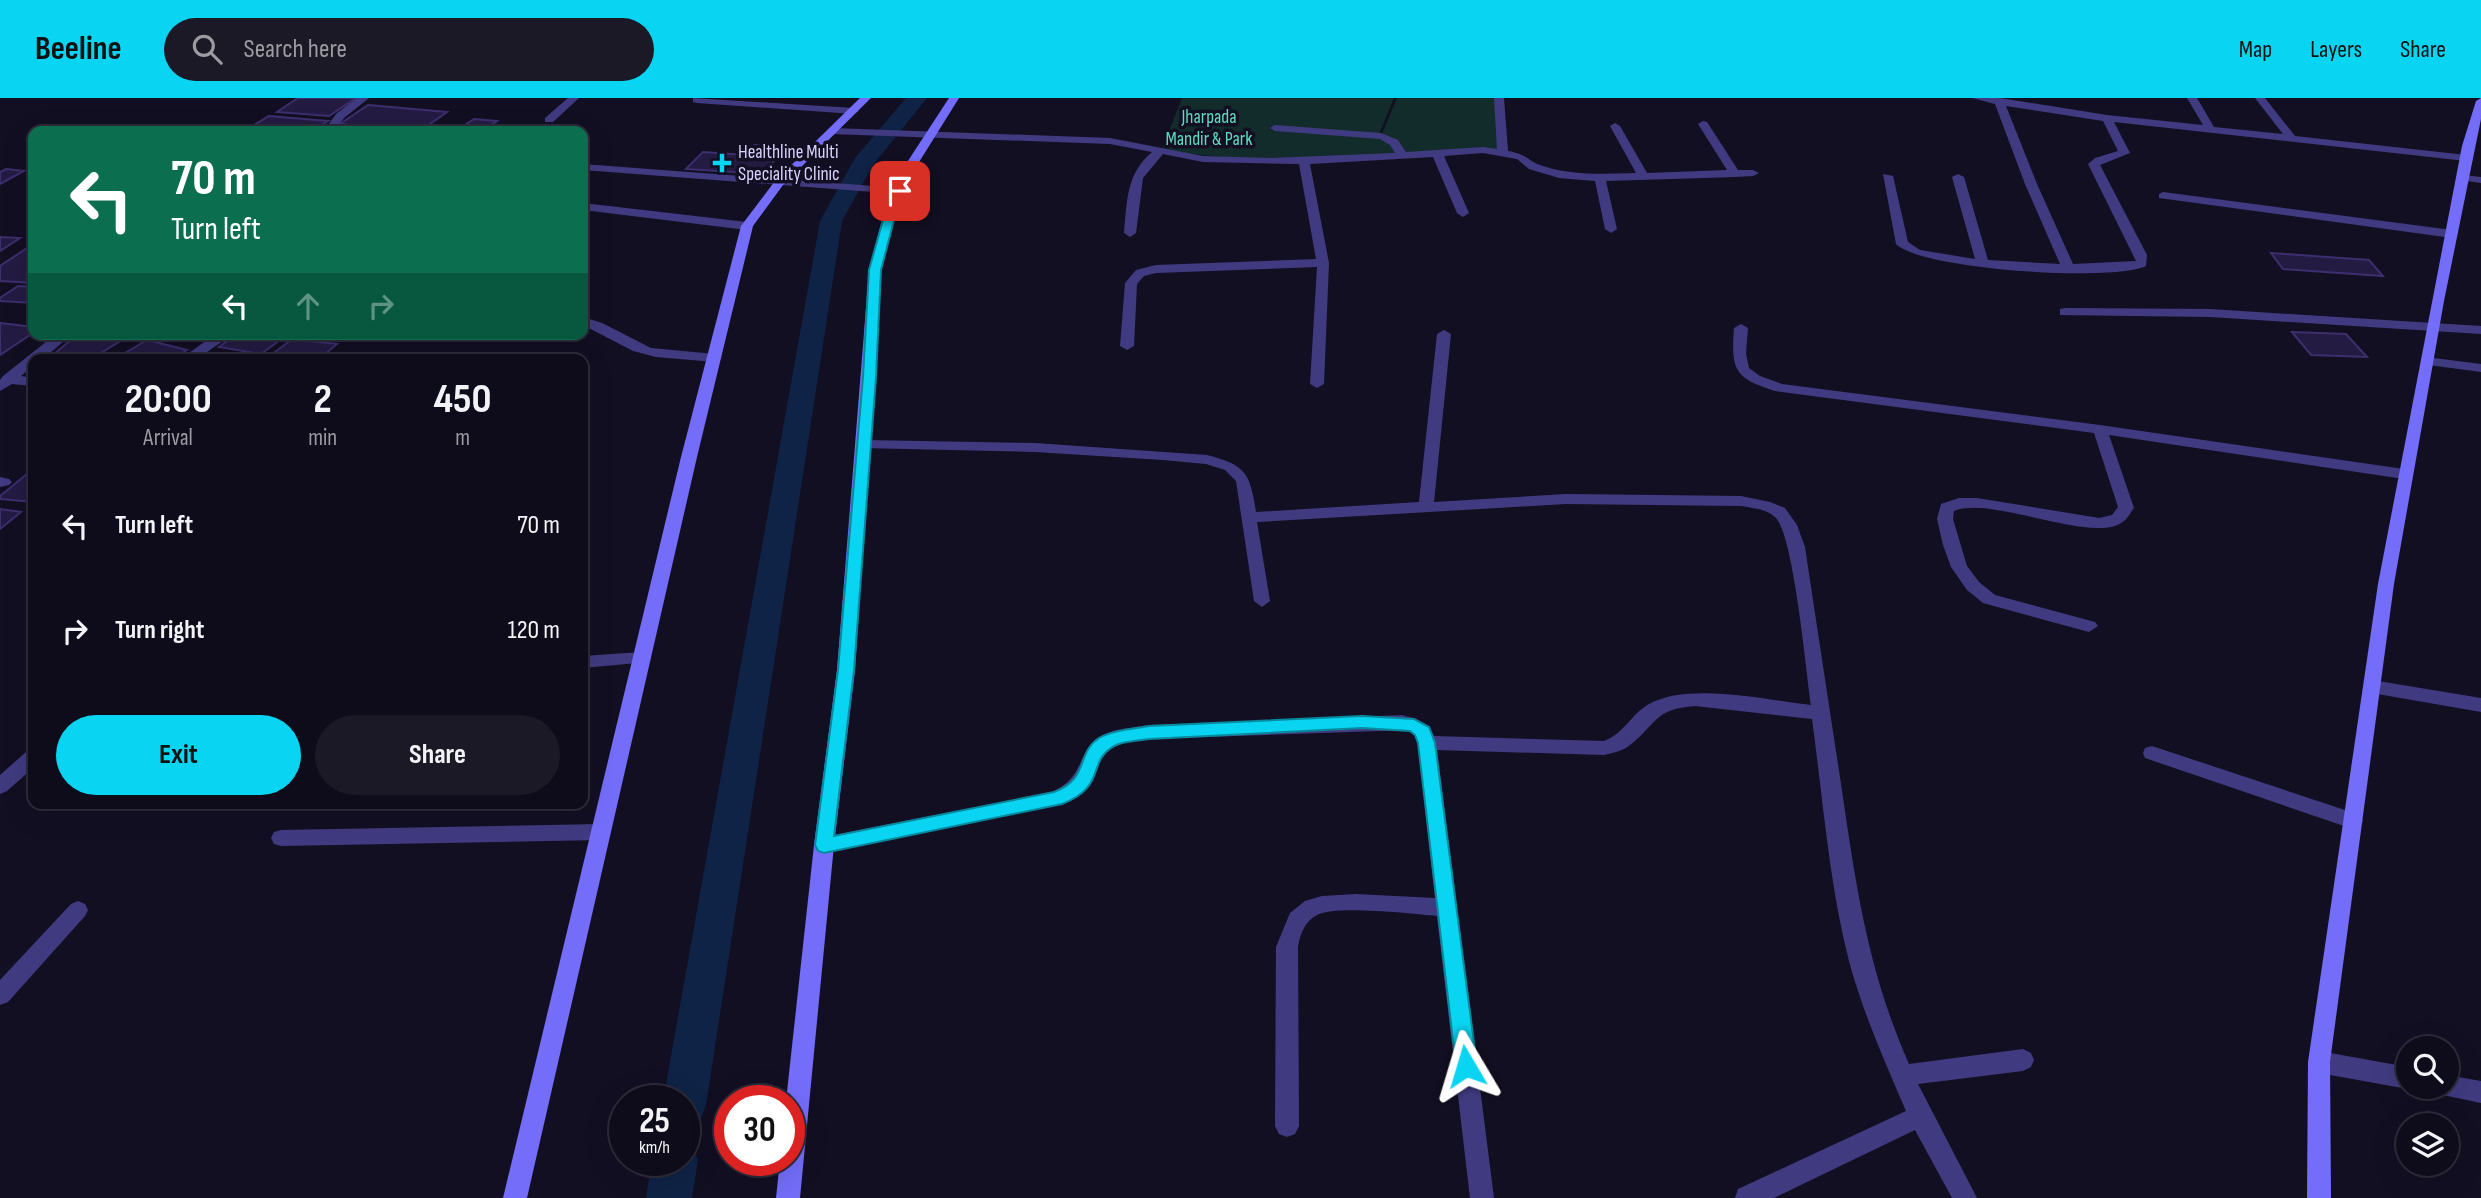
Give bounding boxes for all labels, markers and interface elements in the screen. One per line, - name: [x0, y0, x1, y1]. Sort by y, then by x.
- search box: [164, 18, 654, 81]
- text: Beeline: [35, 29, 122, 69]
- icon: search: [188, 30, 226, 68]
- text: Search here: [244, 34, 347, 65]
- text: Map: [2239, 35, 2272, 64]
- text: Layers: [2310, 35, 2362, 64]
- text: Share: [2400, 35, 2446, 64]
- park label: Jharpada Mandir & Park: [1165, 106, 1253, 151]
- place label: Healthline Multi Speciality Clinic: [738, 141, 840, 186]
- text: 70 m: [171, 150, 256, 209]
- marker: Healthline Multi Speciality Clinic: [712, 153, 732, 173]
- icon: left: [56, 154, 147, 245]
- pin: [870, 161, 930, 221]
- icon: arrive: [881, 172, 919, 210]
- text: Turn left: [171, 210, 261, 249]
- icon: left: [216, 287, 254, 325]
- icon: ahead: [289, 287, 327, 325]
- icon: right: [362, 287, 400, 325]
- text: 20:00: [124, 374, 212, 425]
- text: 2: [313, 374, 332, 425]
- text: 450: [434, 374, 492, 425]
- text: Arrival: [143, 424, 193, 452]
- text: min: [308, 424, 337, 452]
- text: m: [455, 424, 470, 452]
- icon: left: [56, 507, 94, 545]
- text: Turn left: [115, 510, 193, 541]
- text: 70 m: [517, 510, 560, 541]
- icon: right: [56, 612, 94, 650]
- text: Turn right: [115, 615, 204, 646]
- text: 120 m: [507, 615, 560, 646]
- button: Exit: [56, 715, 301, 795]
- button: Share: [315, 715, 560, 795]
- position arrow: [1429, 1029, 1503, 1103]
- map controls: [2396, 1036, 2459, 1176]
- button: search: [2396, 1036, 2459, 1099]
- speed limit sign: 30: [714, 1085, 805, 1176]
- text: 25: [639, 1100, 670, 1143]
- button: layers: [2396, 1113, 2459, 1176]
- text: km/h: [639, 1137, 670, 1158]

